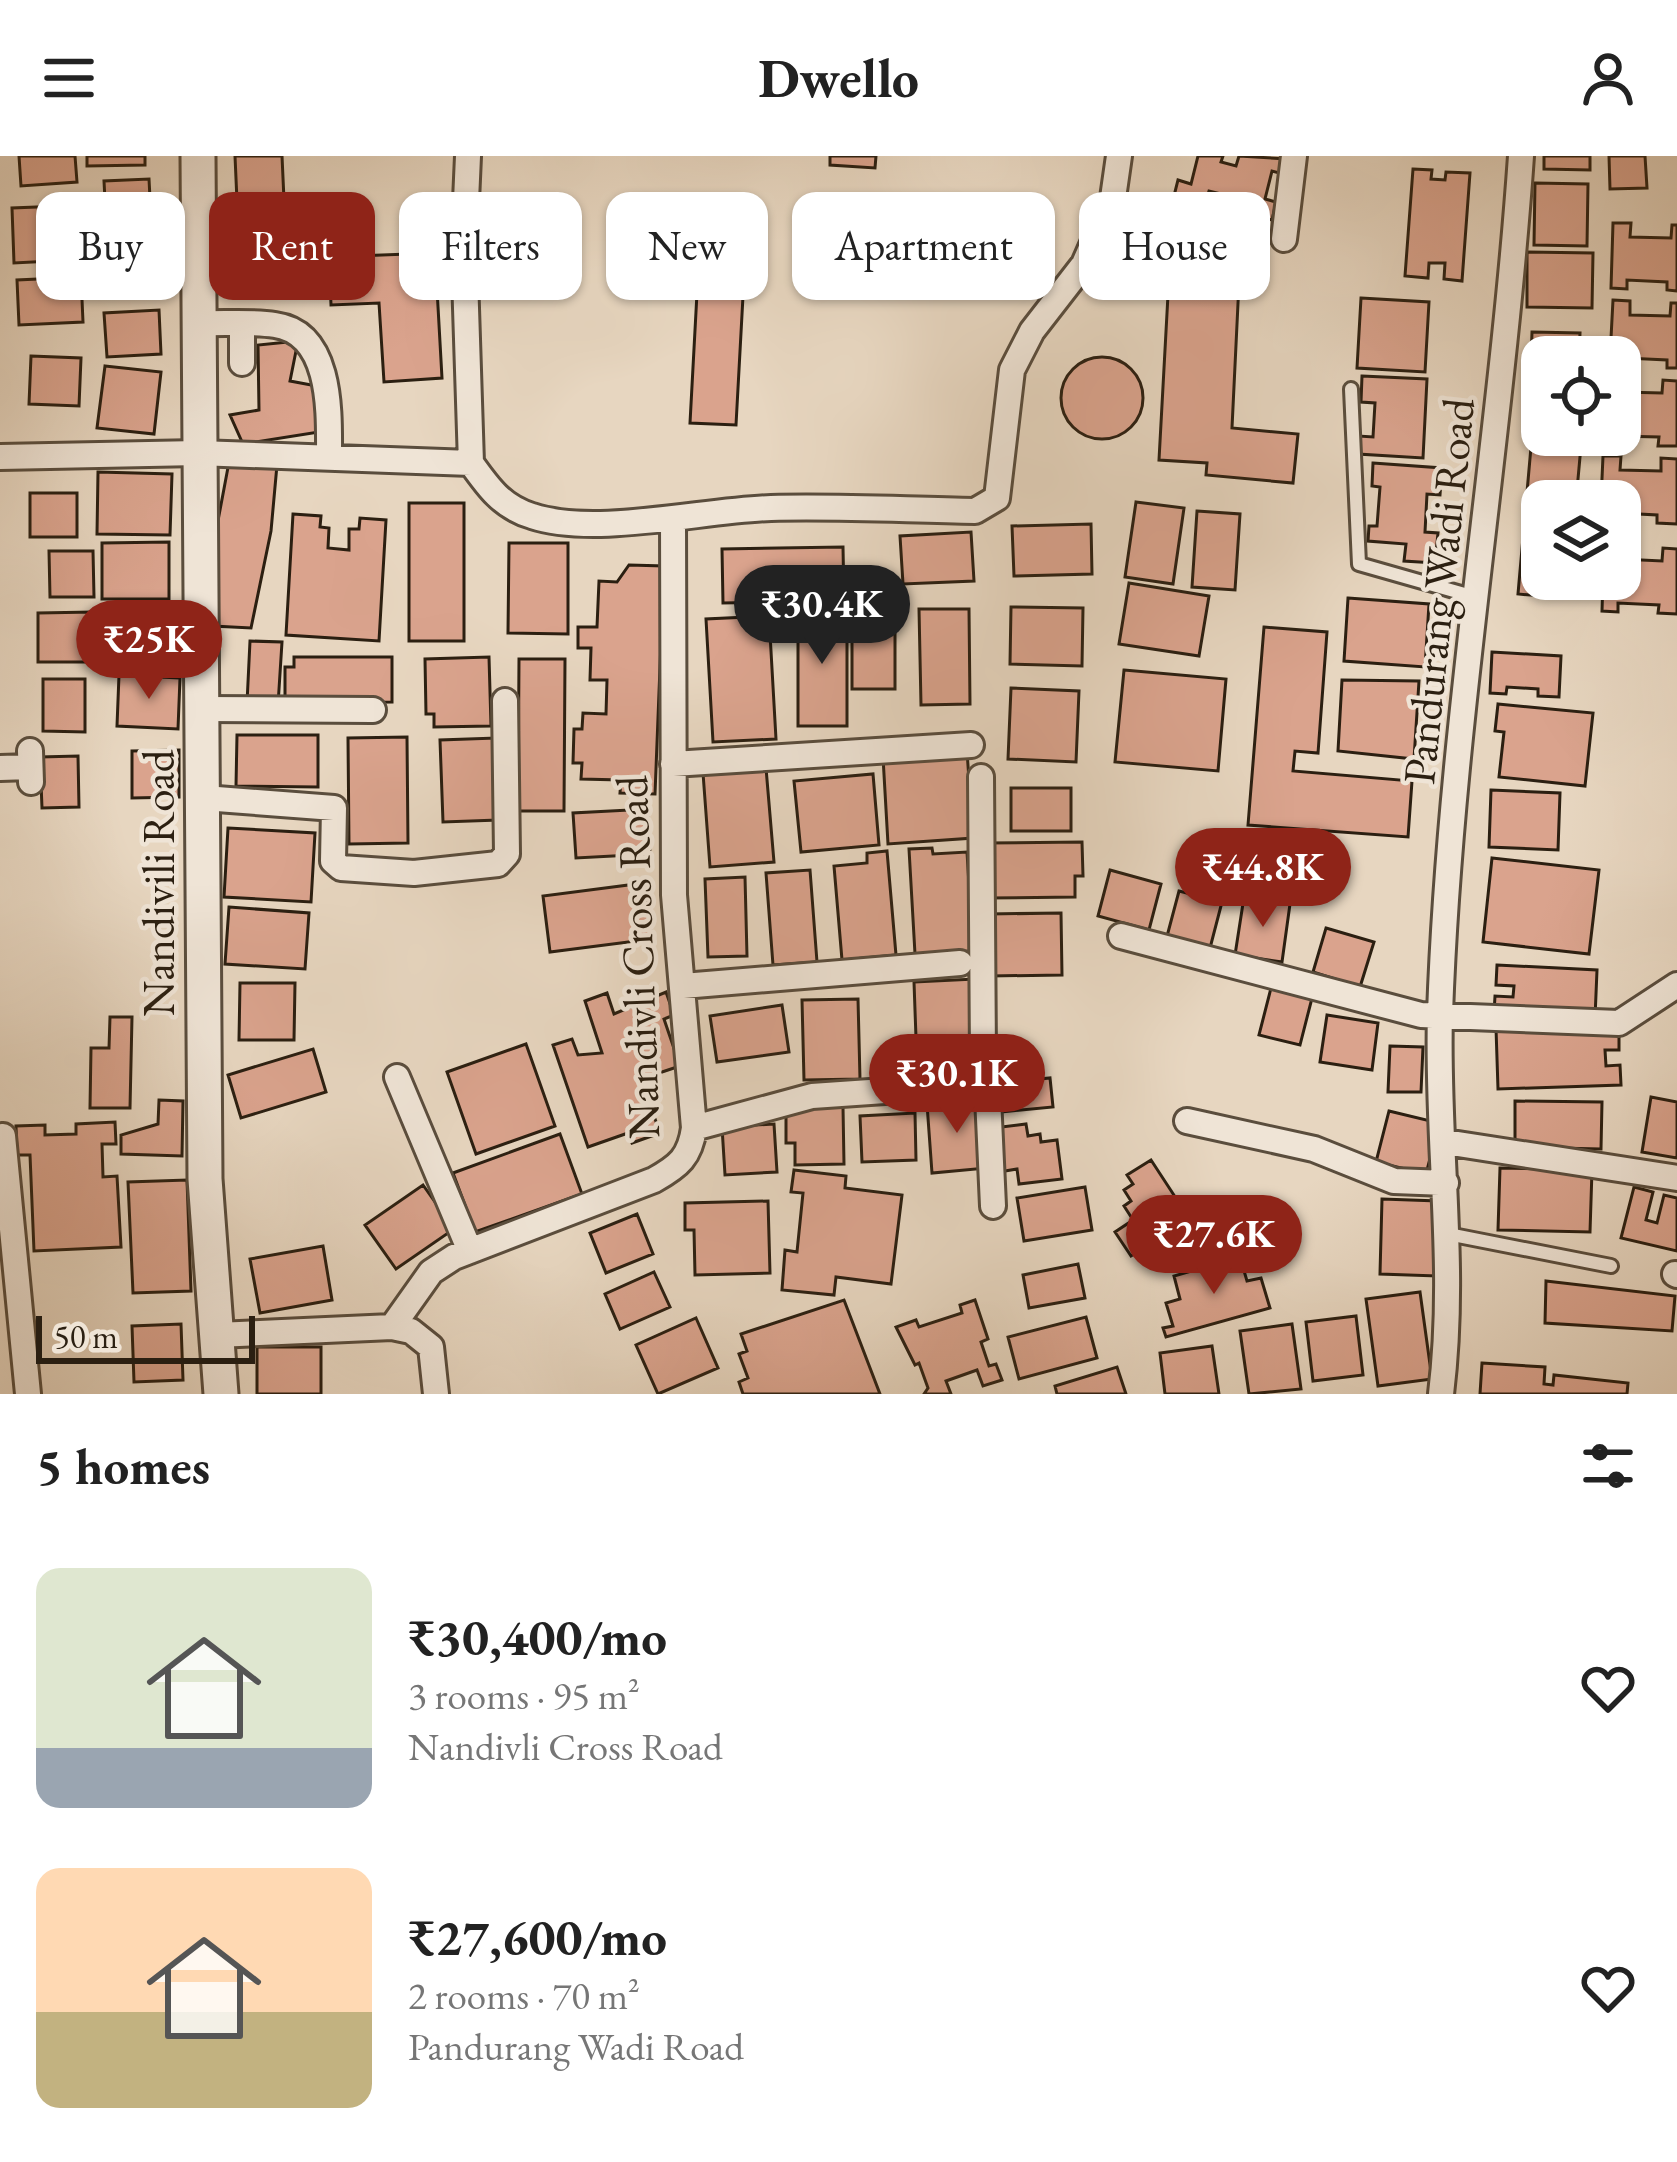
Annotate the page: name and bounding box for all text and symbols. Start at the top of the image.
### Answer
text: Dwello [758,43,919,113]
icon: menu [36,45,102,111]
icon: person [1575,45,1641,111]
chip: Buy [36,192,185,300]
chip: Rent [209,192,375,300]
chip: Filters [399,192,582,300]
chip: New [606,192,768,300]
chip: Apartment [792,192,1055,300]
chip: House [1079,192,1270,300]
map controls [1521,336,1641,600]
button: locate [1521,336,1641,456]
street label: Pandurang Wadi Road [1389,395,1487,787]
button: layers [1521,480,1641,600]
pin: ₹30.4K [724,565,920,667]
text: ₹30.4K [761,578,883,629]
pin: ₹25K [78,600,220,702]
text: ₹25K [103,613,195,664]
street label: Nandivili Road [129,749,187,1016]
street label: Nandivli Cross Road [602,774,672,1140]
pin: ₹44.8K [1165,828,1361,930]
text: ₹44.8K [1202,841,1324,892]
pin: ₹30.1K [859,1034,1055,1136]
text: ₹30.1K [896,1047,1018,1098]
pin: ₹27.6K [1116,1195,1312,1297]
text: ₹27.6K [1153,1208,1275,1259]
scale bar [36,1310,255,1363]
text: 50 m [54,1315,118,1358]
text: 5 homes [36,1433,210,1499]
icon: filters [1575,1433,1641,1499]
text: ₹30,400/mo [408,1604,667,1670]
icon: home [132,1616,276,1760]
icon: heart [1575,1655,1641,1721]
text: 3 rooms · 95 m² [408,1670,640,1721]
text: Nandivli Cross Road [408,1721,723,1772]
text: ₹27,600/mo [408,1904,667,1970]
icon: home [132,1916,276,2060]
icon: heart [1575,1955,1641,2021]
text: 2 rooms · 70 m² [408,1970,640,2021]
text: Pandurang Wadi Road [408,2021,744,2072]

